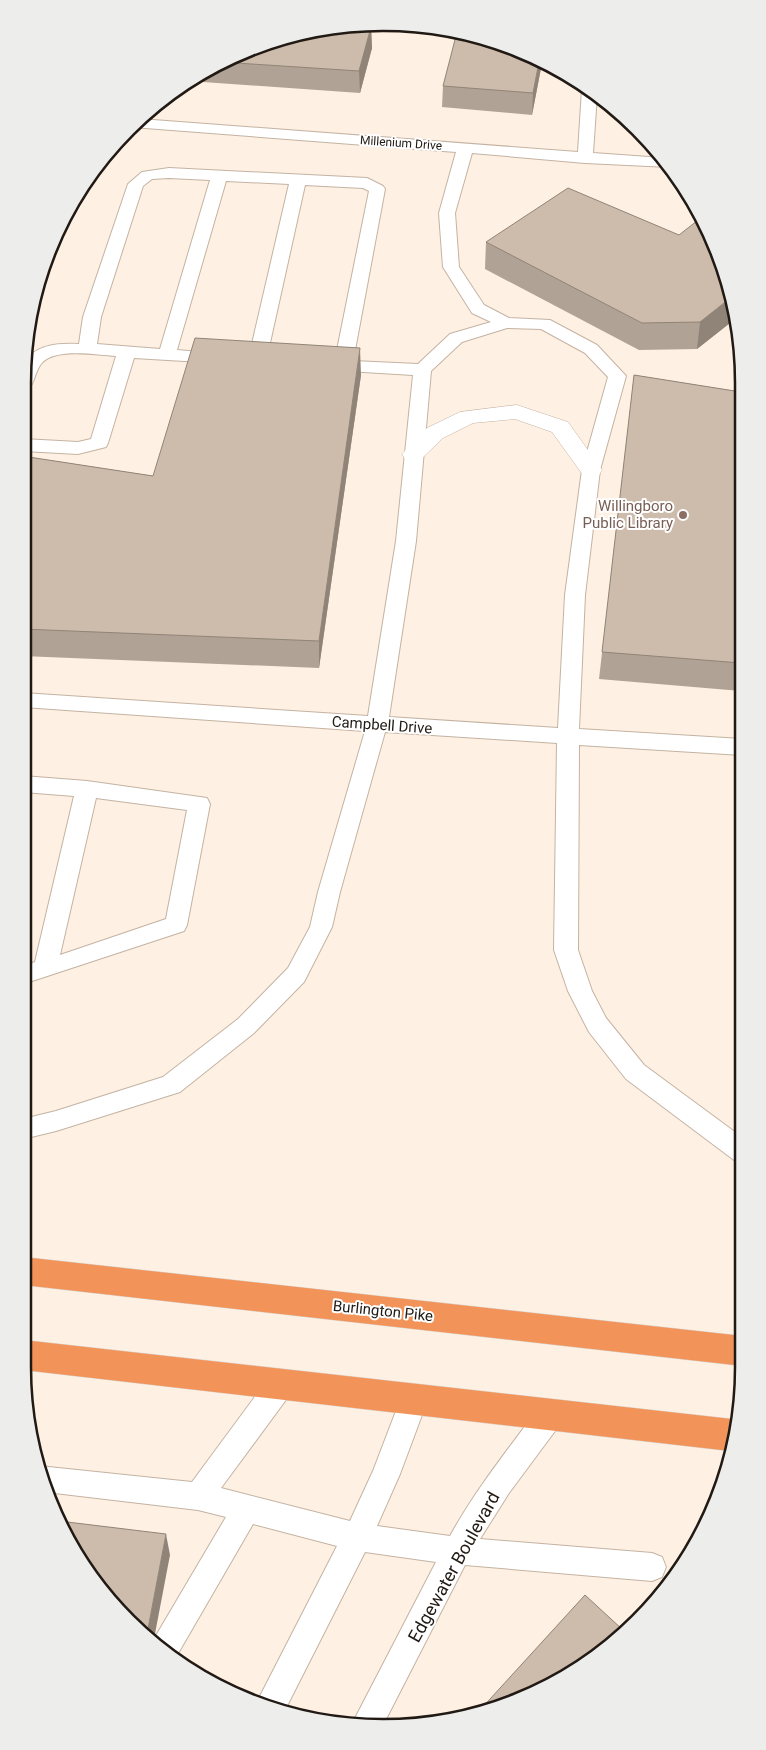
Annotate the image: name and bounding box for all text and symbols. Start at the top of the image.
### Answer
street label: Millenium Drive [360,133,442,153]
place label: Willingboro Public Library [583,497,673,532]
marker: Willingboro Public Library [677,509,689,521]
street label: Campbell Drive [331,713,433,737]
street label: Burlington Pike [332,1297,434,1325]
street label: Edgewater Boulevard [403,1488,504,1646]

